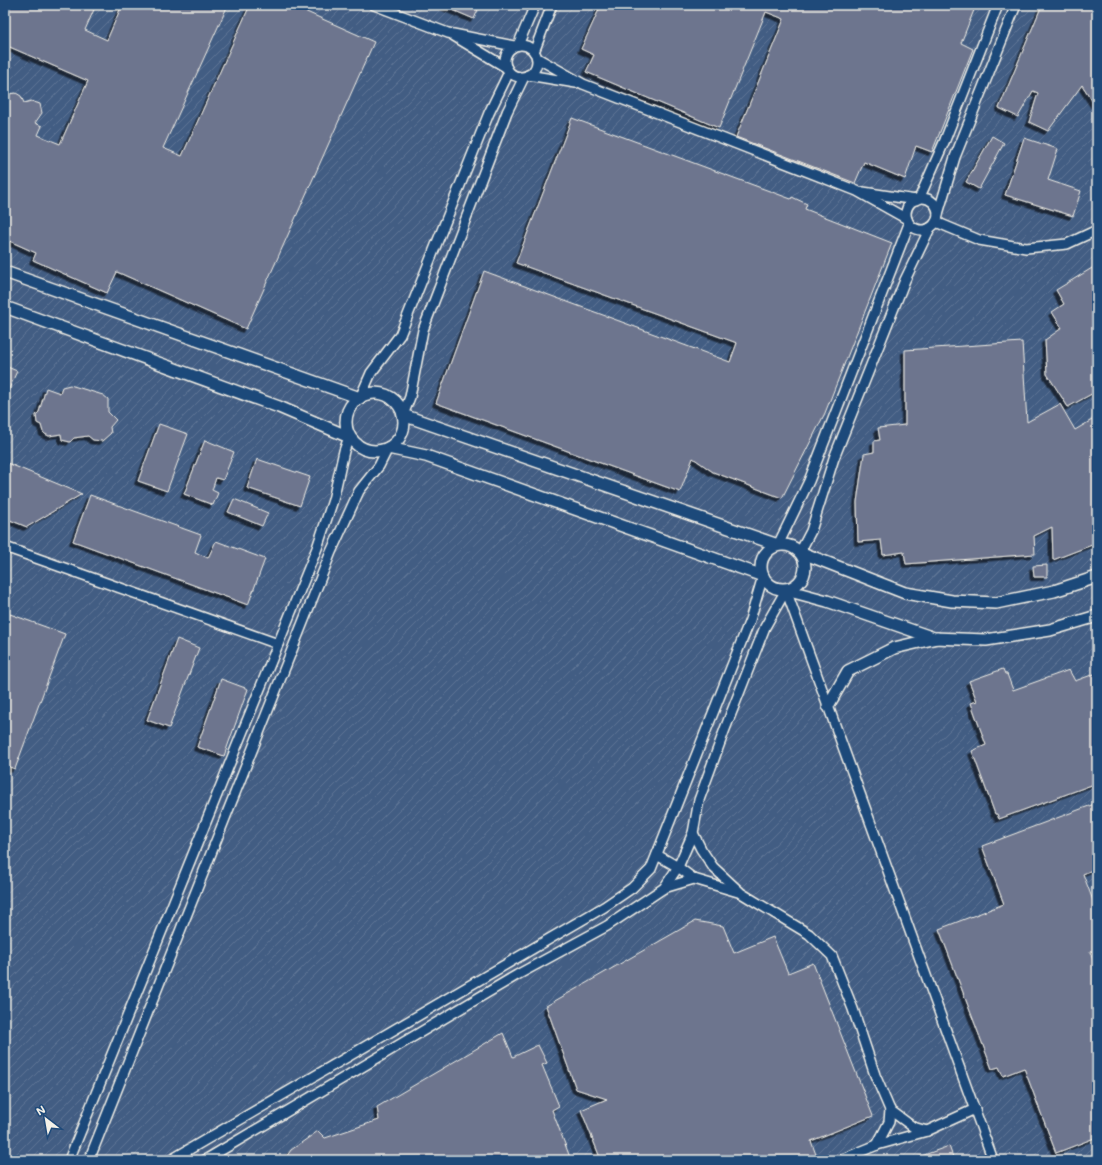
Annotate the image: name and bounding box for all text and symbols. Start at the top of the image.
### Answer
north arrow [26,1099,66,1139]
text: N [33,1101,48,1119]

